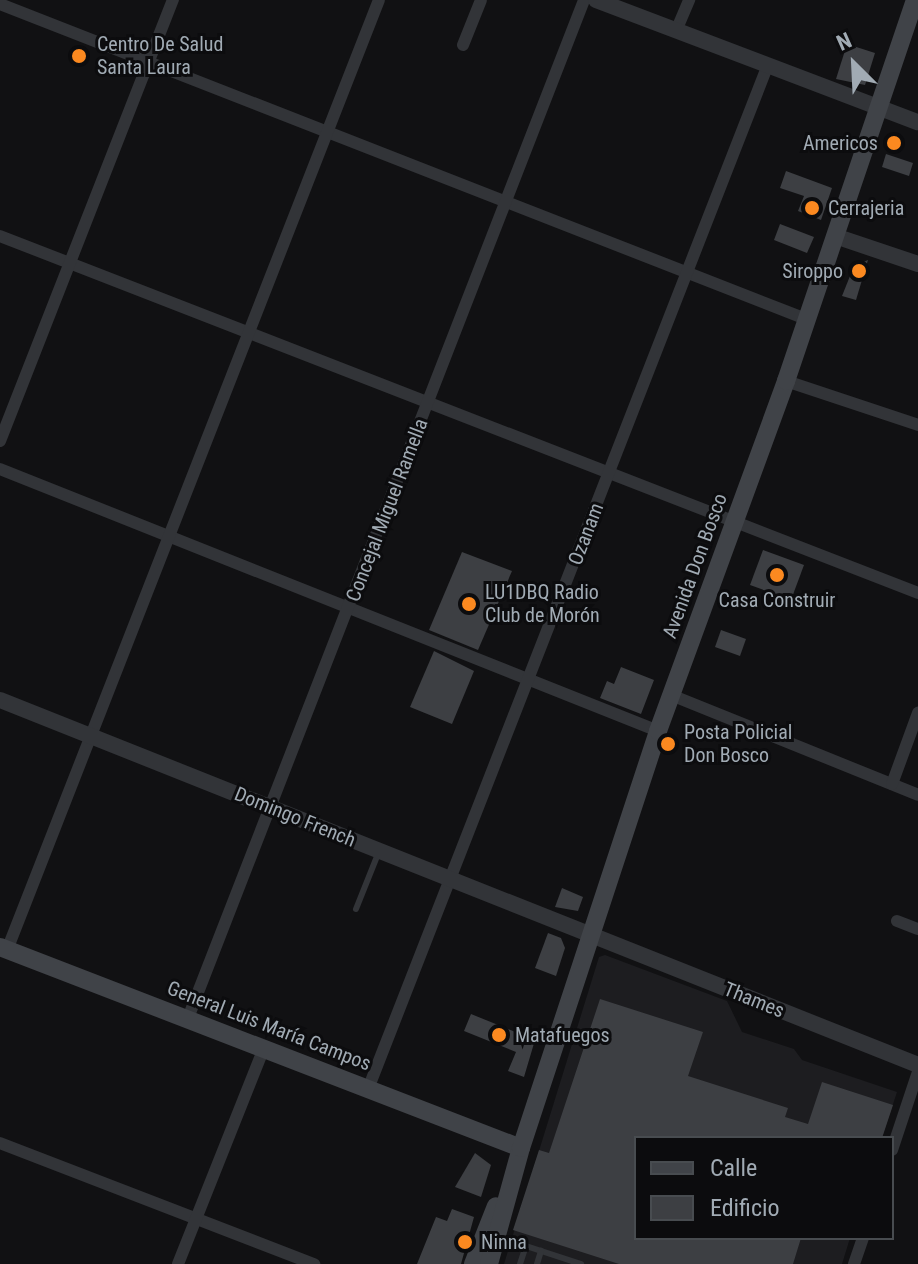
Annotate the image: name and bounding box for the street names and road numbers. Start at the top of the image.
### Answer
street label: Concejal Miguel Ramella [341,415,433,605]
street label: Avenida Don Bosco [658,490,732,642]
street label: Ozanam [563,499,609,569]
street label: Domingo French [231,782,359,852]
street label: General Luis María Campos [164,976,374,1076]
street label: Thames [720,977,788,1023]

